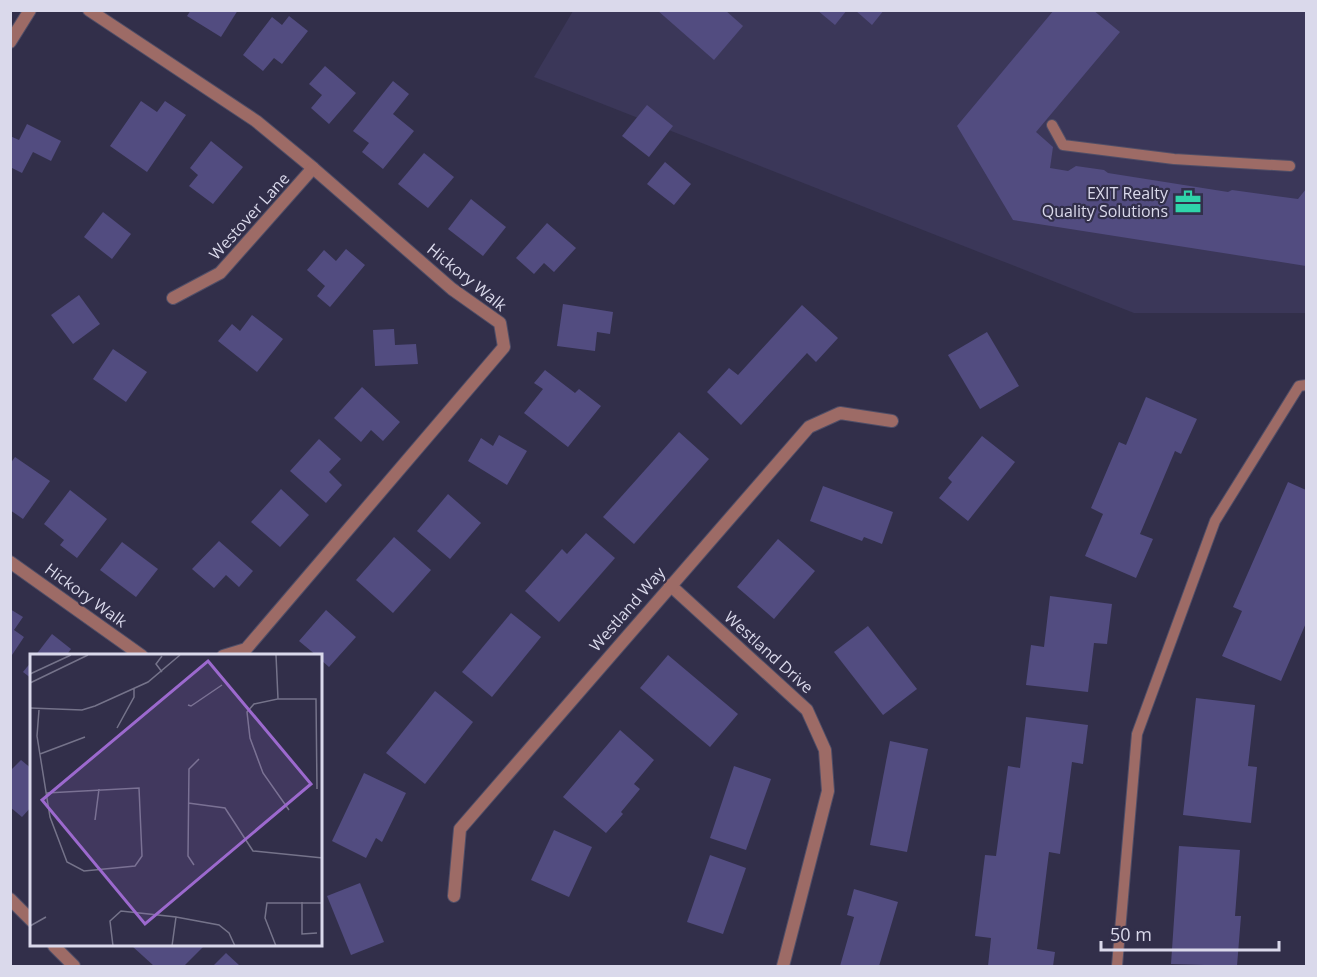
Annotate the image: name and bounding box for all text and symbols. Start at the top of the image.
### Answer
street label: Westover Lane [204,168,294,264]
place label: EXIT Realty Quality Solutions [1042,182,1169,222]
office icon: EXIT Realty Quality Solutions [1173,187,1203,217]
street label: Hickory Walk [423,238,512,316]
street label: Hickory Walk [41,558,132,633]
street label: Westland Way [584,561,671,656]
street label: Westland Drive [720,606,818,698]
inset map [30,654,322,947]
scale bar [1101,914,1280,952]
text: 50 m [1110,922,1152,946]

